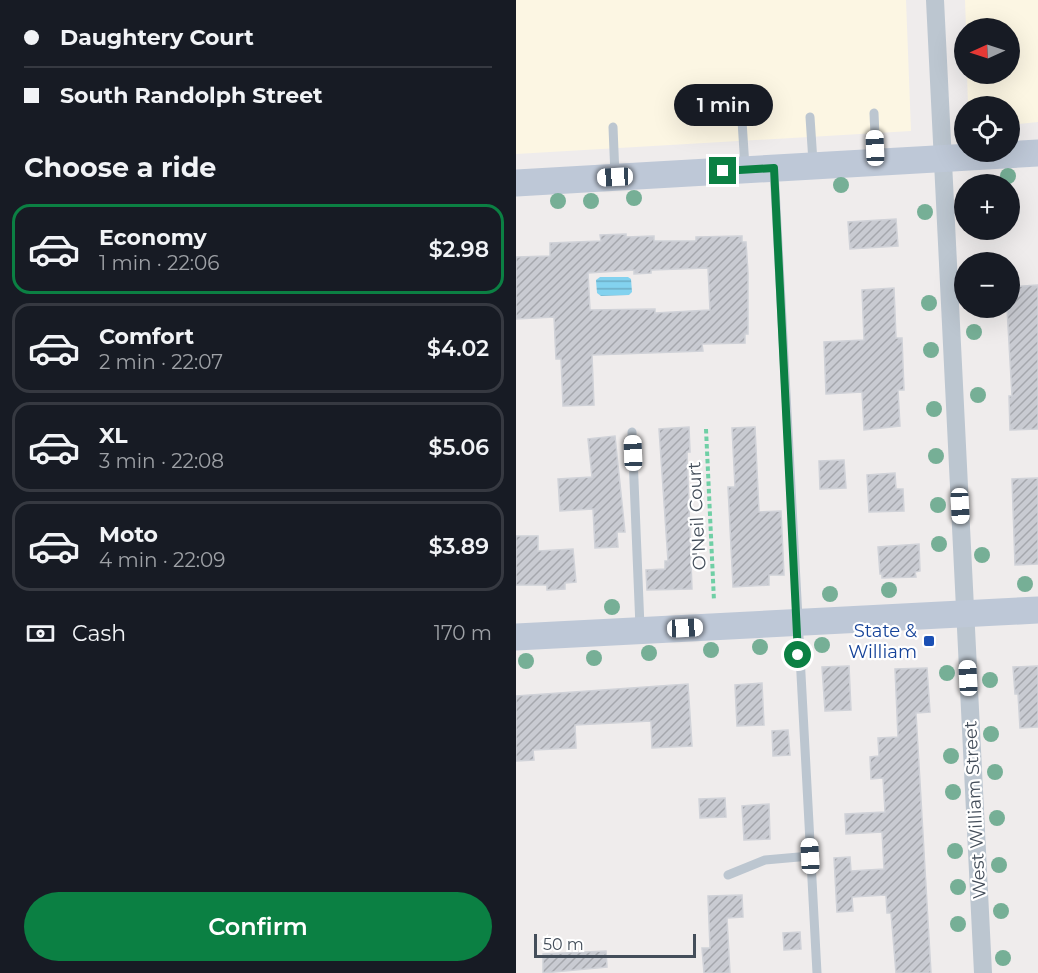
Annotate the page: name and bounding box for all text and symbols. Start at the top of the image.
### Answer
north arrow [954,18,1020,84]
map controls [954,18,1020,318]
text: Daughtery Court [60,24,254,51]
text: South Randolph Street [60,82,323,109]
callout: 1 min [674,84,772,126]
text: 1 min [697,93,750,117]
button: locate [954,96,1020,162]
car [865,130,885,166]
text: Choose a ride [24,151,216,184]
route end [709,157,736,184]
car [597,167,633,187]
button: + [954,174,1020,240]
icon: car [27,222,81,276]
text: Economy [99,224,207,251]
text: $2.98 [429,236,489,263]
text: 1 min · 22:06 [99,251,219,275]
button: − [954,252,1020,318]
icon: car [27,321,81,375]
text: Comfort [99,323,194,350]
text: $4.02 [427,335,489,362]
text: 2 min · 22:07 [99,350,223,374]
icon: car [27,420,81,474]
text: XL [99,422,128,449]
text: $5.06 [429,434,489,461]
car [623,435,643,471]
text: 3 min · 22:08 [99,449,224,473]
street label: O'Neil Court [683,461,711,571]
car [950,488,970,524]
icon: car [27,519,81,573]
text: Moto [99,521,158,548]
text: $3.89 [429,533,489,560]
text: 4 min · 22:09 [99,548,225,572]
icon: cash [24,617,57,650]
car [667,618,703,638]
text: Cash [72,620,126,647]
place label: State & William [848,620,917,663]
text: 170 m [434,621,492,645]
marker: State & William [922,634,936,648]
route start [784,641,811,668]
car [958,660,978,696]
street label: West William Street [959,720,991,900]
car [800,838,820,874]
button: Confirm [24,892,492,961]
scale bar [534,931,696,958]
text: 50 m [543,935,584,954]

